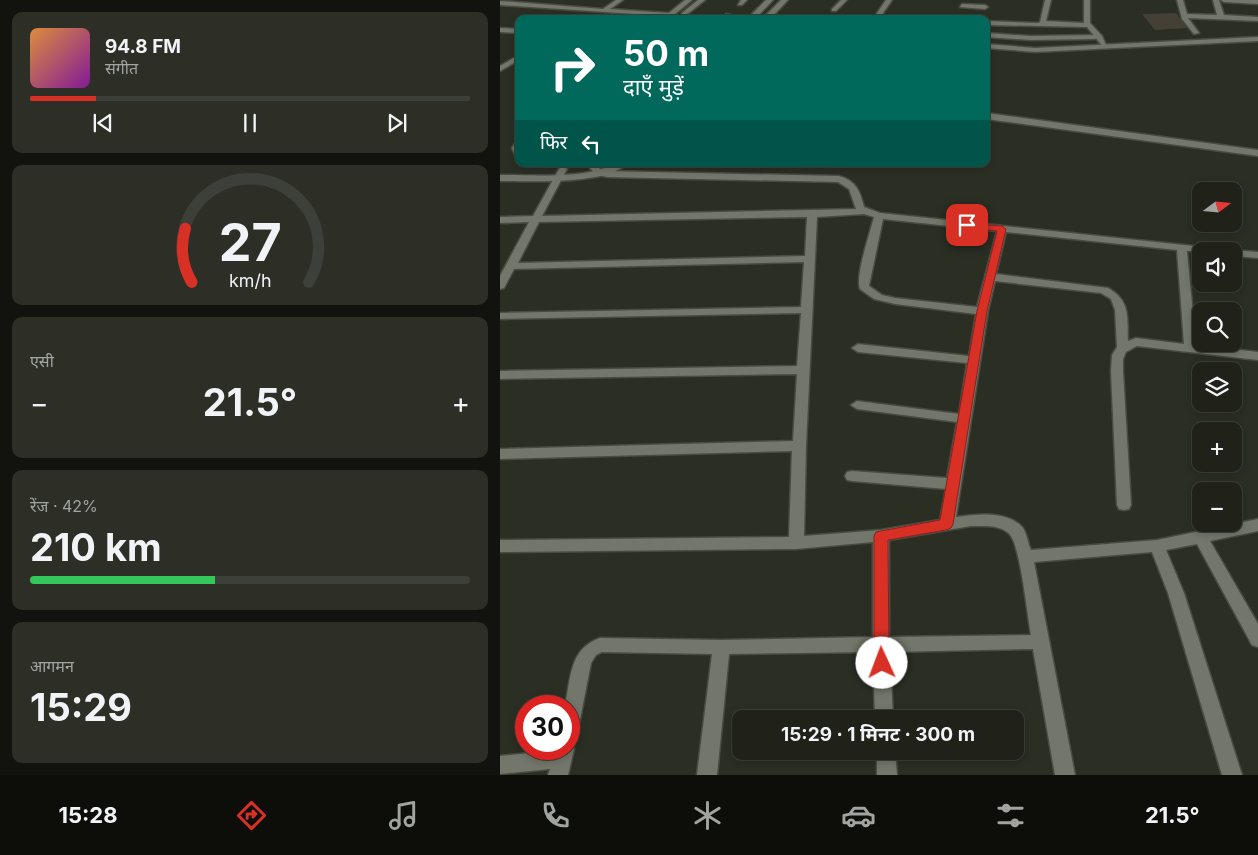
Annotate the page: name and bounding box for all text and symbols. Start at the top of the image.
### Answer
text: 50 m [623,32,709,74]
text: 94.8 FM [105,35,181,58]
icon: right [540,35,605,100]
text: संगीत [105,58,138,78]
text: दाएँ मुड़ें [623,74,684,100]
icon: previous [89,109,117,137]
icon: pause [236,109,264,137]
icon: next [383,109,411,137]
icon: left [577,130,605,158]
text: फिर [540,131,567,154]
north arrow [1192,182,1242,232]
map controls [1192,182,1242,532]
pin [946,204,988,246]
text: 27 [219,211,282,274]
icon: arrive [953,211,981,239]
button: sound [1192,242,1242,292]
text: km/h [229,270,271,291]
button: search [1192,302,1242,352]
text: एसी [30,351,54,371]
button: layers [1192,362,1242,412]
text: 21.5° [203,379,297,425]
text: − [30,386,49,420]
text: + [451,386,470,420]
button: + [1192,422,1242,472]
button: − [1192,482,1242,532]
text: रेंज · 42% [30,496,98,516]
text: 210 km [30,524,162,570]
position arrow [855,636,907,688]
text: आगमन [30,656,74,676]
text: 15:29 [30,684,132,730]
speed limit sign: 30 [515,695,580,760]
text: 15:29 · 1 मिनट · 300 m [781,723,975,746]
icon: directions [234,798,269,833]
icon: music [386,798,421,833]
icon: phone [538,798,573,833]
icon: climate [690,798,725,833]
icon: car [841,798,876,833]
icon: filters [993,798,1028,833]
text: 15:28 [58,802,117,828]
text: 21.5° [1145,802,1200,828]

